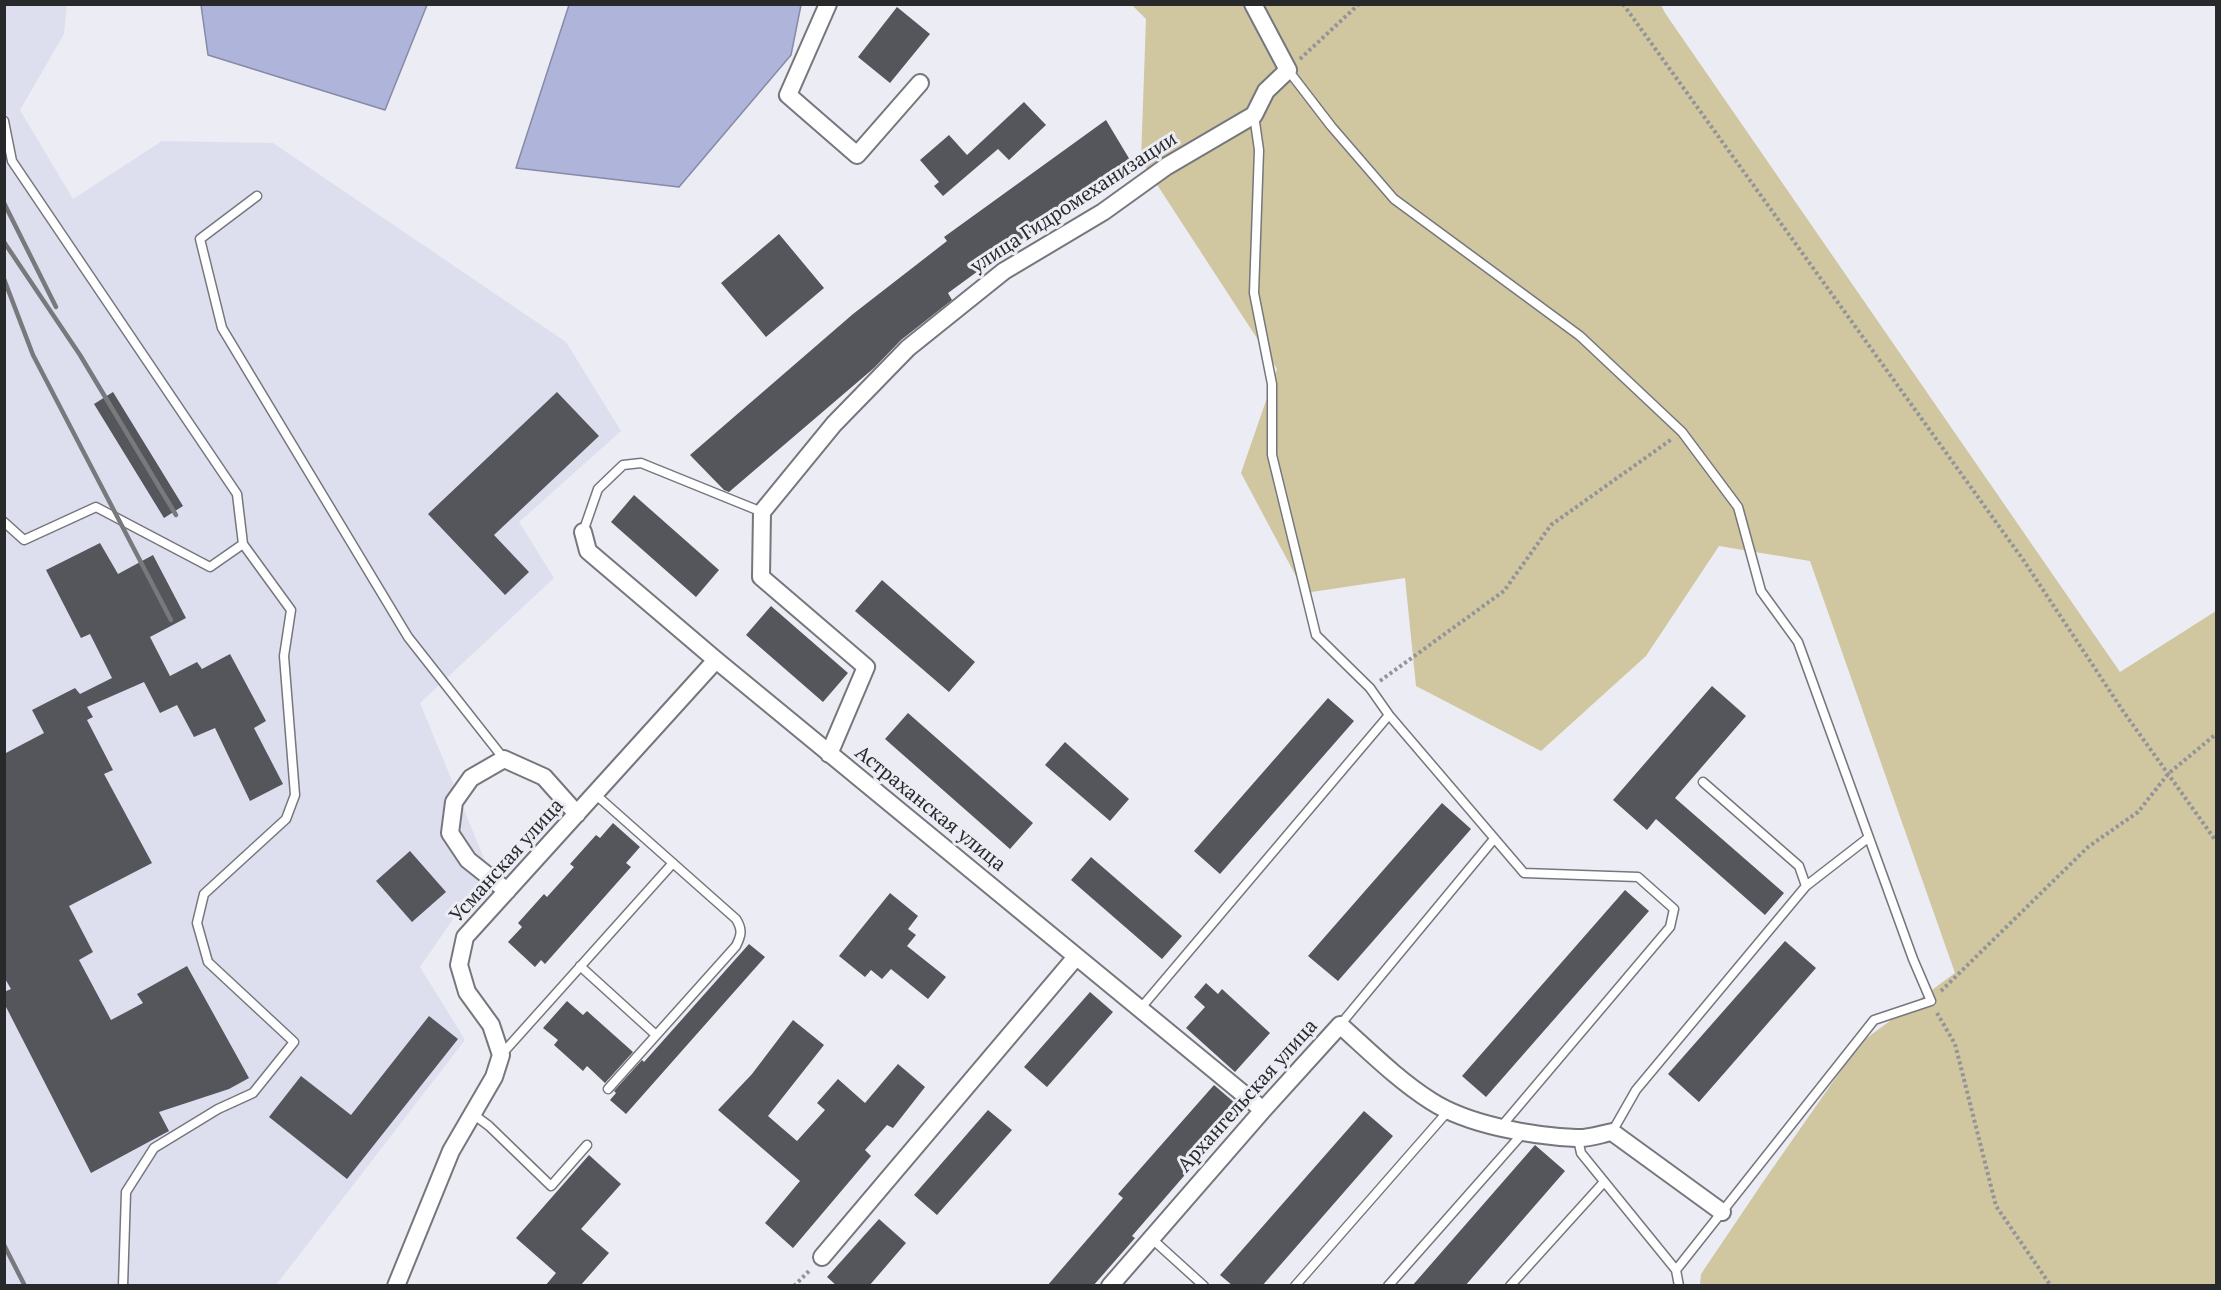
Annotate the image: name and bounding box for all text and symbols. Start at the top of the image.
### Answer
street label: улица Гидромеханизации [966,127,1182,279]
street label: Астраханская улица [850,741,1010,877]
street label: Усманская улица [445,794,569,928]
street label: Архангельская улица [1173,1015,1323,1177]

